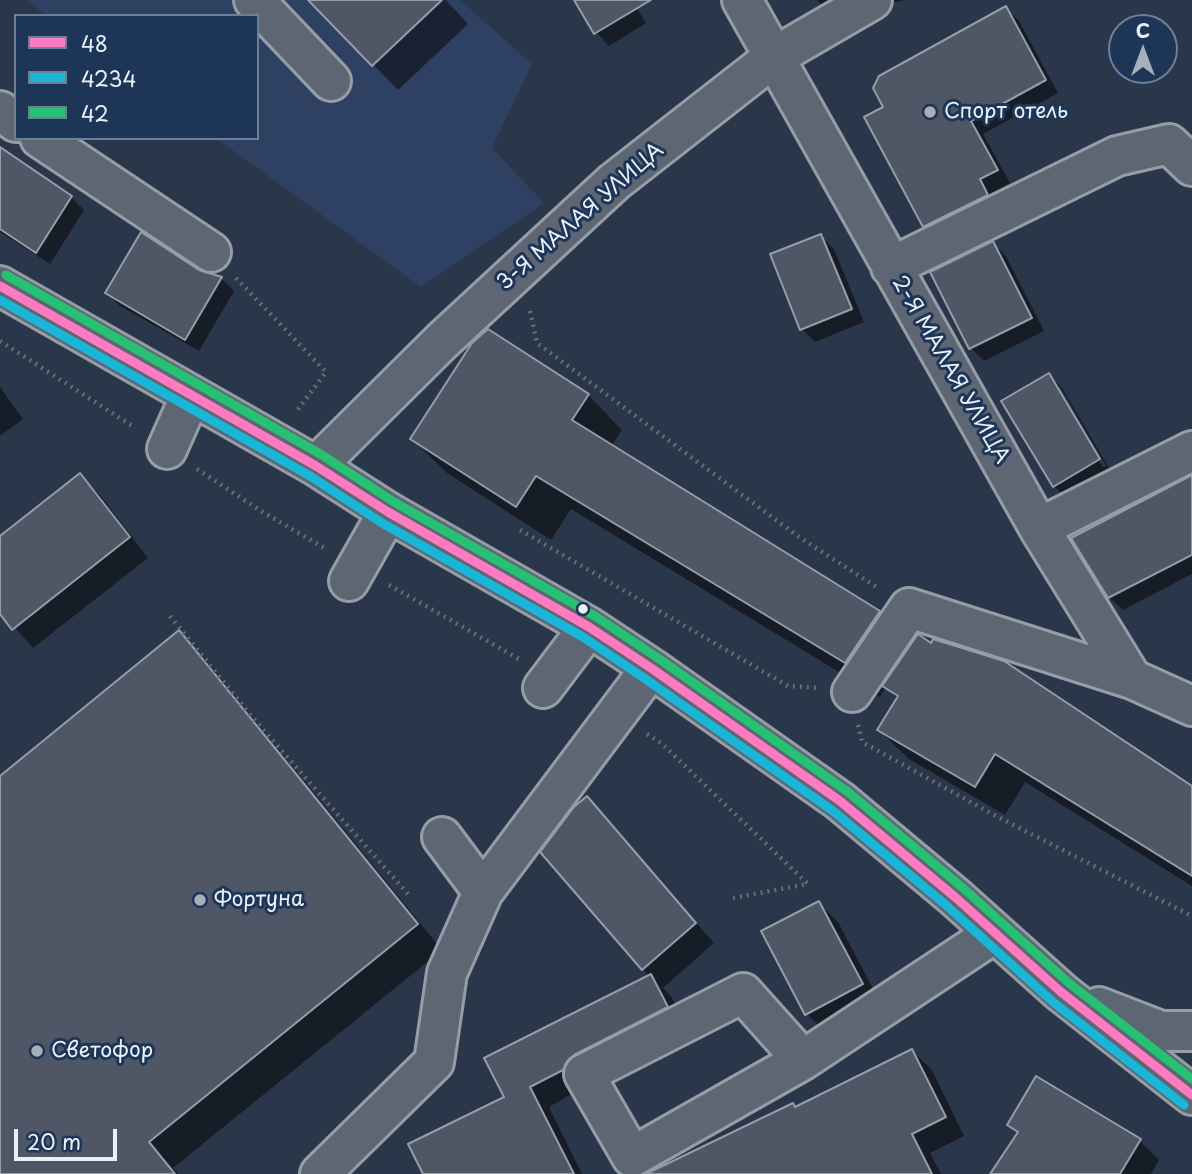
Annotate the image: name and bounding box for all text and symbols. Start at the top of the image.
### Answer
legend [14,14,259,140]
north arrow [1108,14,1178,84]
text: С [1136,16,1150,44]
text: 48 [81,27,108,59]
text: 4234 [81,62,136,94]
text: 42 [81,97,109,129]
place label: Спорт отель [944,99,1068,125]
marker: Спорт отель [922,104,938,120]
street label: 3-Я МАЛАЯ УЛИЦА [493,138,669,296]
street label: 2-Я МАЛАЯ УЛИЦА [886,272,1014,468]
unlabelled marker [576,602,590,616]
place label: Фортуна [214,887,304,913]
marker: Фортуна [192,892,208,908]
place label: Светофор [51,1038,153,1064]
marker: Светофор [29,1043,45,1059]
scale bar [18,1114,121,1158]
text: 20 m [27,1125,81,1157]

